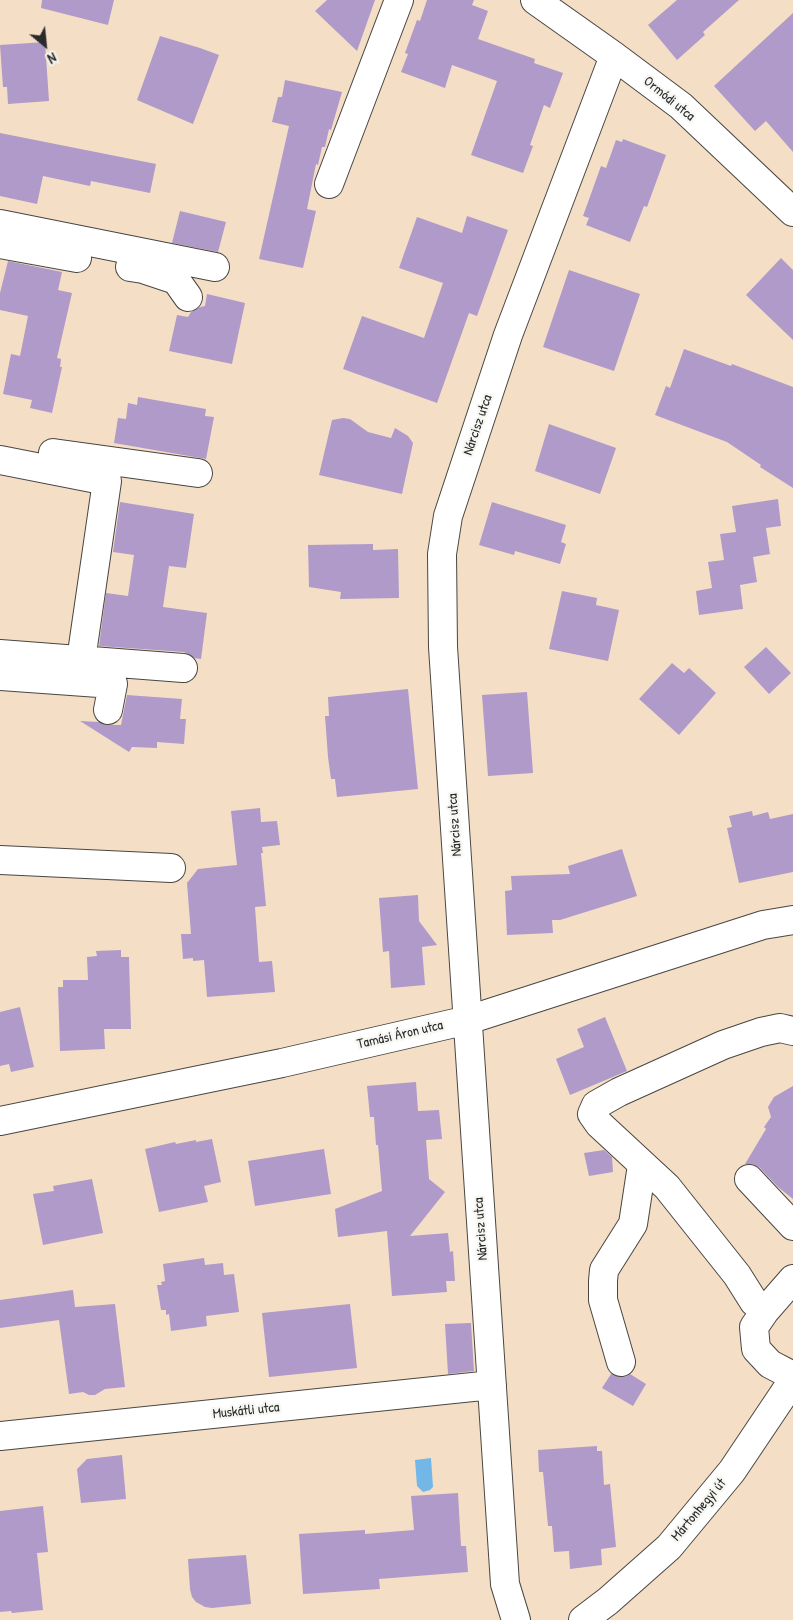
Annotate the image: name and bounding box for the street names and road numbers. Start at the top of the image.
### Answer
street label: Ormódi utca [640,73,698,125]
street label: Nárcisz utca [460,393,496,457]
street label: Nárcisz utca [444,793,466,857]
street label: Tamási Áron utca [355,1017,445,1053]
street label: Nárcisz utca [470,1197,492,1261]
street label: Muskátli utca [212,1399,280,1423]
street label: Mártonhegyi út [668,1475,730,1545]

